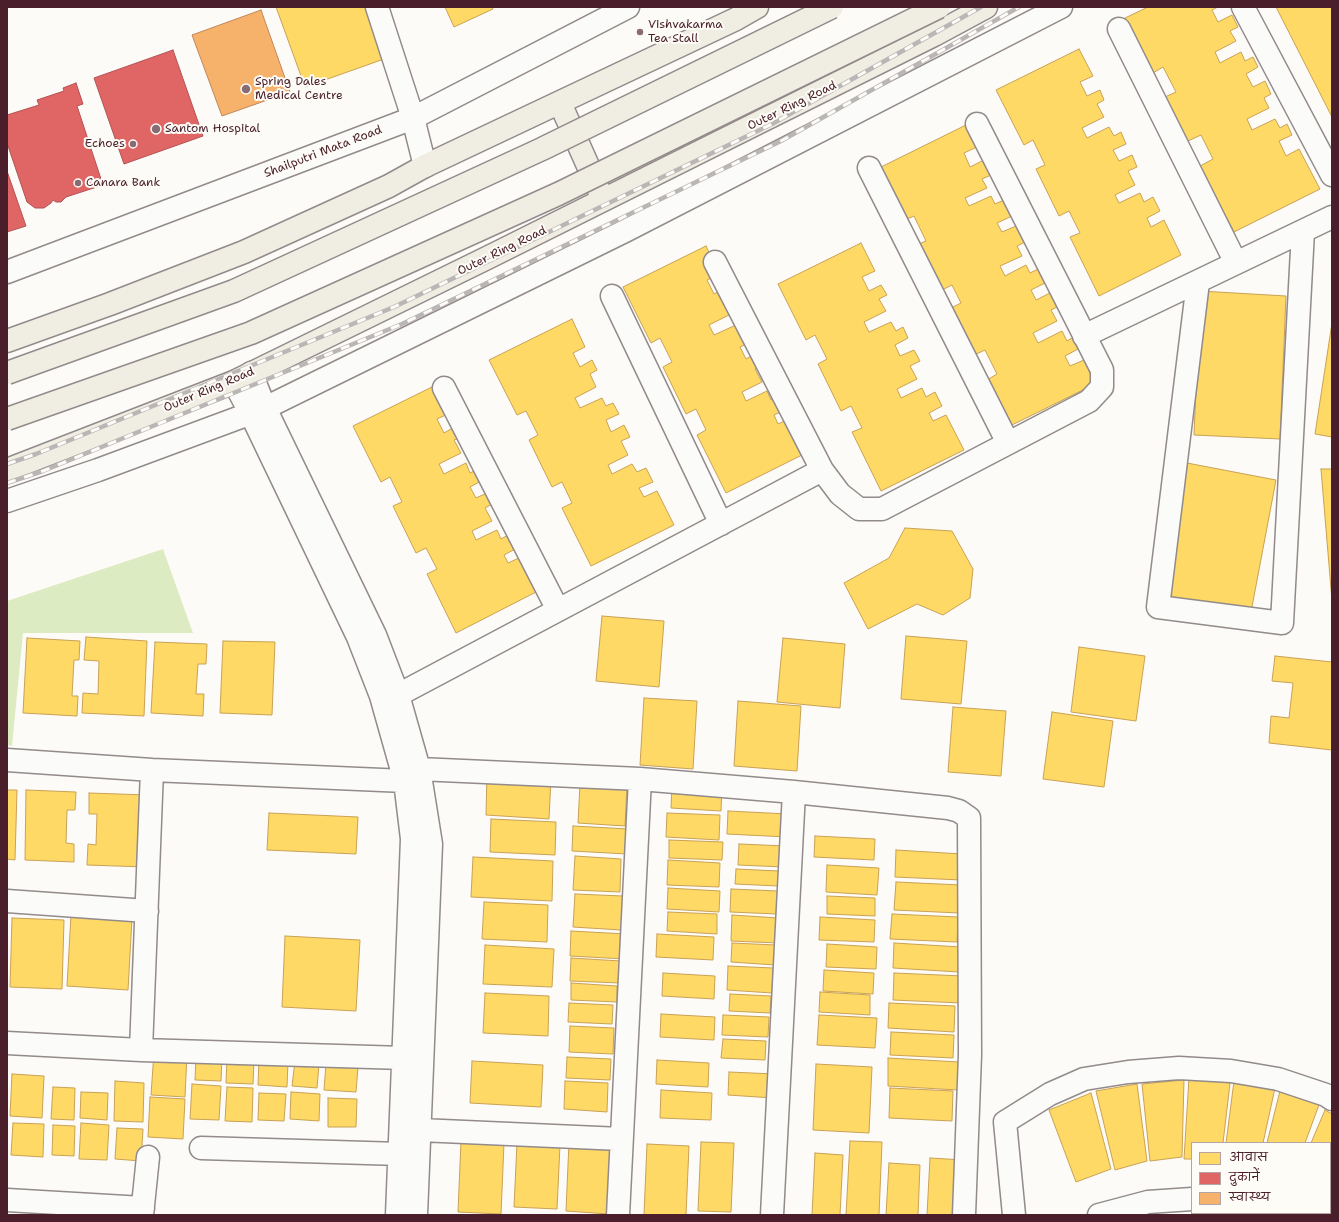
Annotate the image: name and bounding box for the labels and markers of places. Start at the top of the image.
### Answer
place label: Vishvakarma Tea Stall [648,18,723,46]
marker: Vishvakarma Tea Stall [635,27,645,37]
place label: Spring Dales Medical Centre [255,75,343,103]
marker: Spring Dales Medical Centre [240,83,252,95]
place label: Santom Hospital [165,122,260,136]
marker: Santom Hospital [150,123,162,135]
place label: Echoes [85,137,125,151]
marker: Echoes [128,139,138,149]
place label: Canara Bank [86,176,160,190]
marker: Canara Bank [73,178,83,188]

